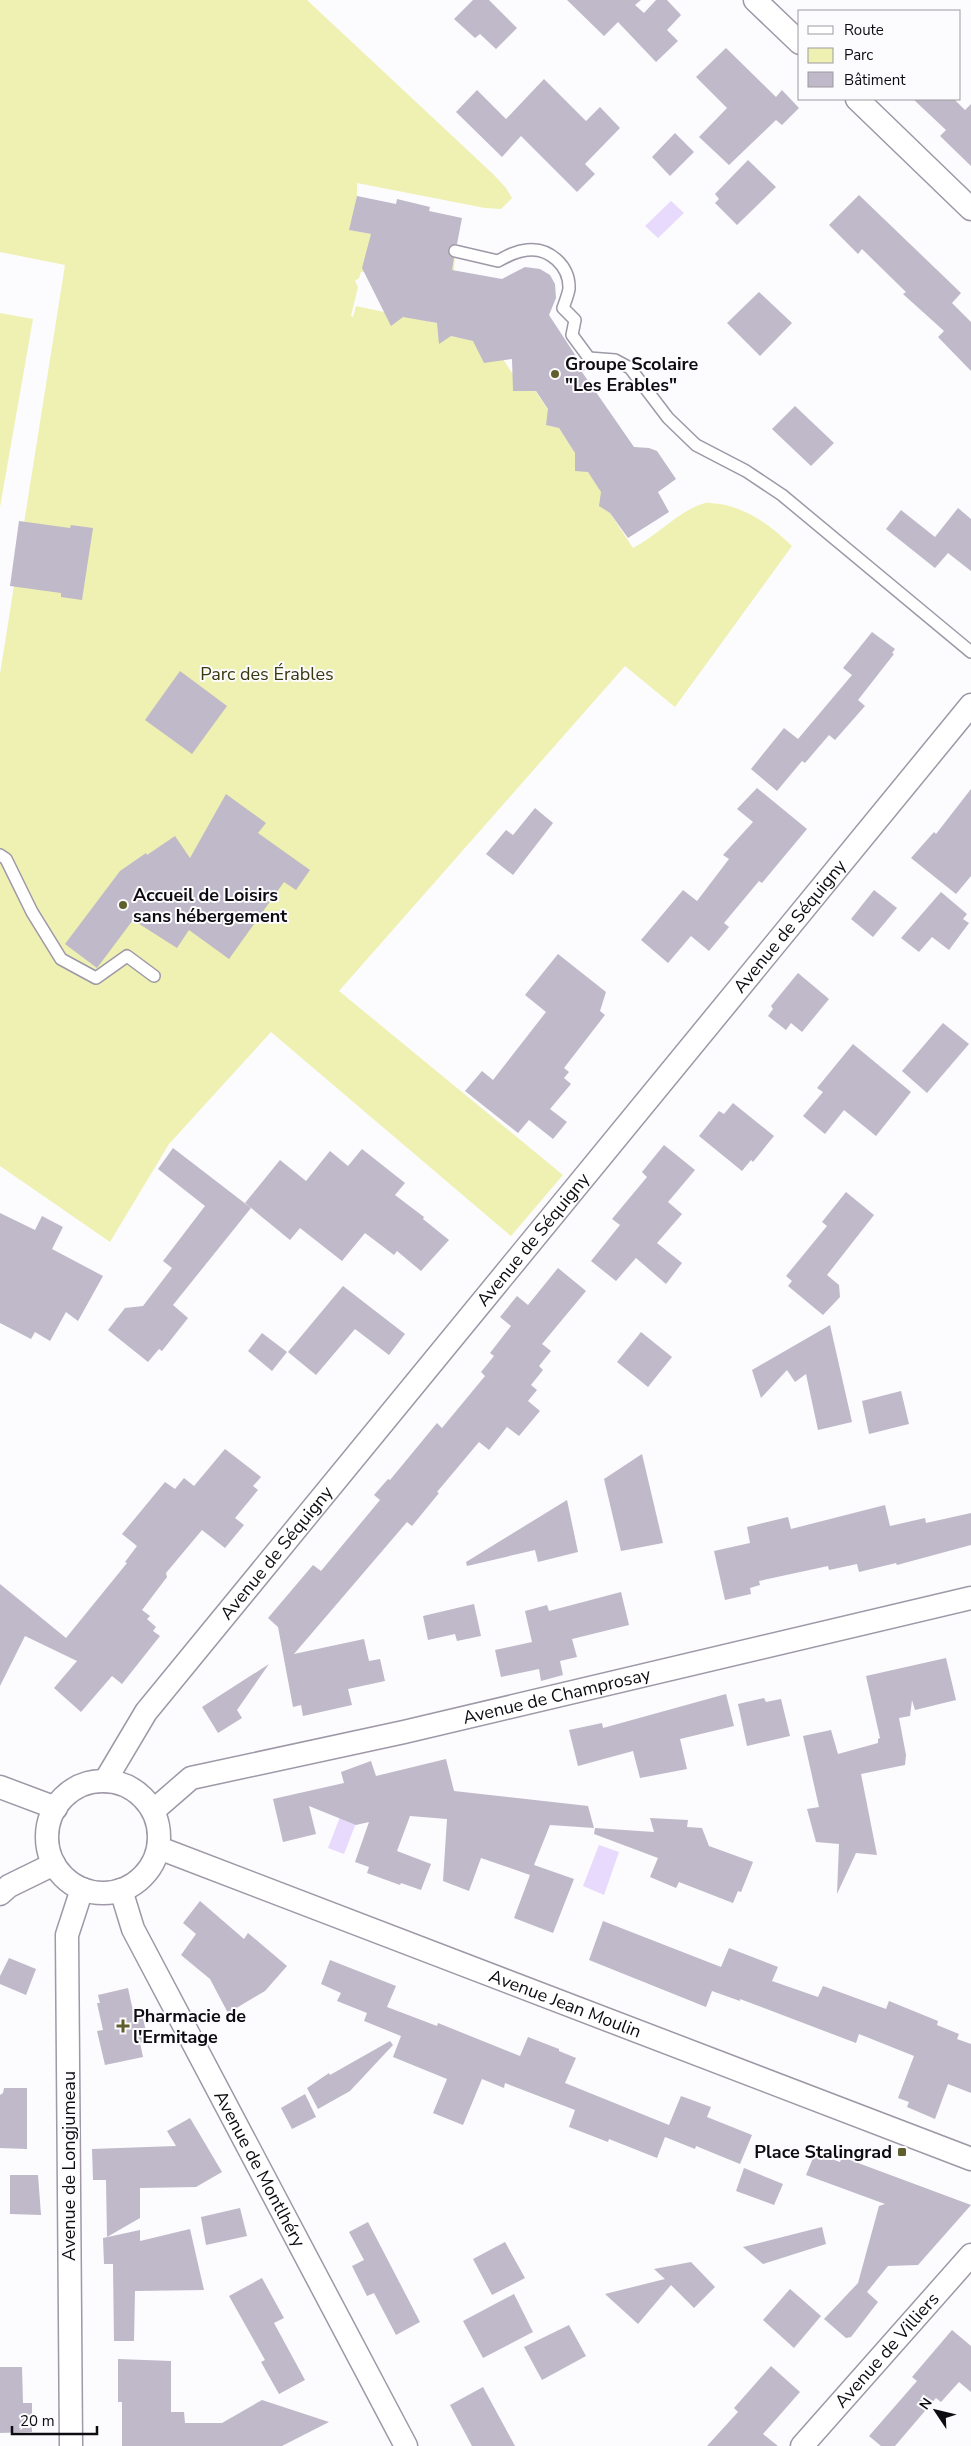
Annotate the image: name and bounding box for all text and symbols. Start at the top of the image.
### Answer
legend [798,10,961,100]
text: Route [844,20,884,40]
text: Parc [844,45,873,65]
text: Bâtiment [844,70,906,90]
place label: Groupe Scolaire "Les Erables" [565,352,698,397]
marker: Groupe Scolaire "Les Erables" [549,368,561,380]
park label: Parc des Érables [200,662,334,686]
street label: Avenue de Séquigny [728,854,852,998]
place label: Accueil de Loisirs sans hébergement [133,883,287,928]
marker: Accueil de Loisirs sans hébergement [117,899,129,911]
street label: Avenue de Séquigny [471,1167,595,1311]
street label: Avenue de Séquigny [214,1480,339,1625]
street label: Avenue de Champrosay [460,1662,654,1730]
street label: Avenue Jean Moulin [486,1964,645,2044]
place label: Pharmacie de l'Ermitage [133,2004,246,2049]
marker: Pharmacie de l'Ermitage [117,2020,129,2032]
street label: Avenue de Longjumeau [57,2071,81,2261]
street label: Avenue de Montlhéry [208,2086,311,2252]
place label: Place Stalingrad [754,2140,892,2164]
marker: Place Stalingrad [896,2146,908,2158]
street label: Avenue de Villiers [829,2287,944,2413]
north arrow [911,2386,961,2436]
text: N [915,2394,937,2414]
scale bar [12,2404,98,2436]
text: 20 m [20,2411,55,2431]

